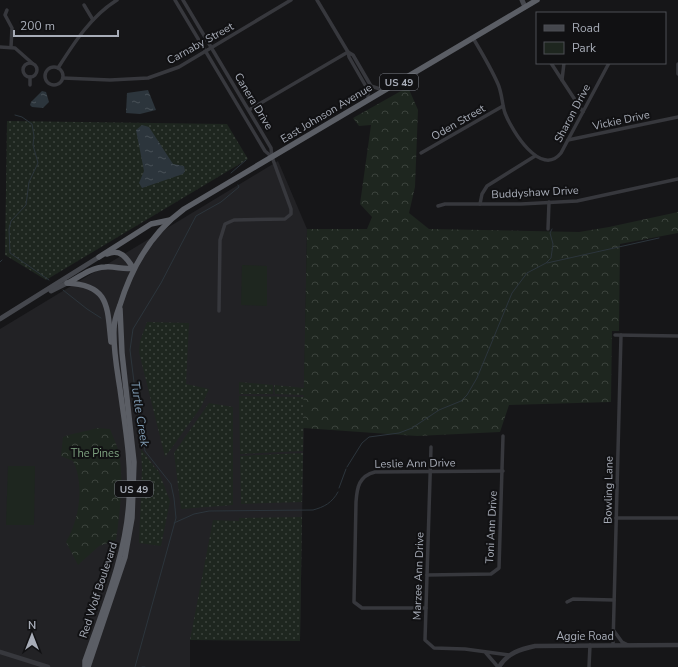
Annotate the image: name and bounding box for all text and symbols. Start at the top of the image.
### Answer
scale bar [14,12,118,38]
legend [536,12,666,64]
text: 200 m [20,18,55,34]
street label: Carnaby Street [164,19,236,68]
text: Road [572,20,600,36]
text: Park [572,40,597,56]
street label: Canera Drive [231,70,277,133]
road number: US 49 [380,74,418,90]
street label: East Johnson Avenue [278,80,375,147]
street label: Sharon Drive [551,81,594,145]
street label: Oden Street [429,101,488,144]
street label: Vickie Drive [590,107,651,134]
street label: Buddyshaw Drive [491,183,579,202]
water label: Turtle Creek [127,380,153,449]
park label: The Pines [71,446,119,461]
street label: Leslie Ann Drive [374,455,456,472]
street label: Bowling Lane [600,456,617,524]
road number: US 49 [115,481,153,497]
street label: Toni Ann Drive [482,490,501,564]
street label: Marzee Ann Drive [409,532,428,620]
street label: Red Wolf Boulevard [76,540,121,640]
north arrow [12,615,52,655]
text: N [28,618,36,633]
street label: Aggie Road [556,629,614,644]

